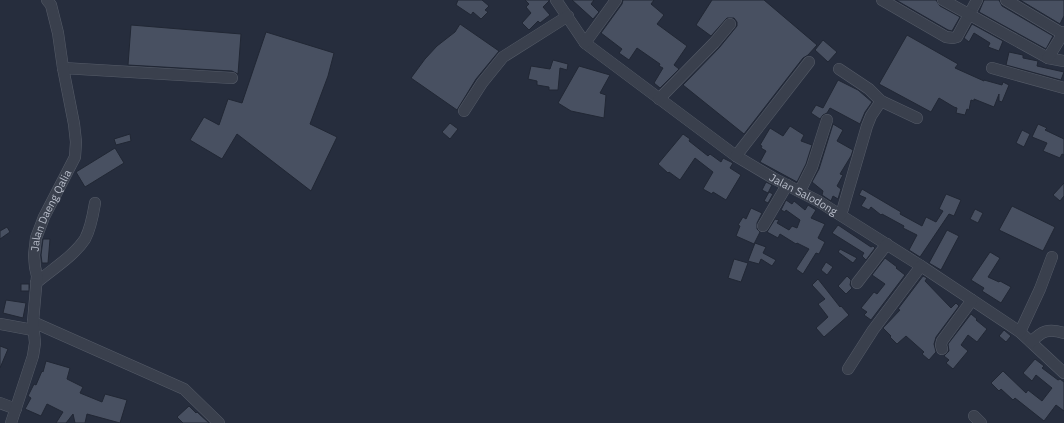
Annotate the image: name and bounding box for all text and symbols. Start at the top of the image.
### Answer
street label: Jalan Daeng Qalia [27,167,74,252]
street label: Jalan Salodong [767,170,840,219]

